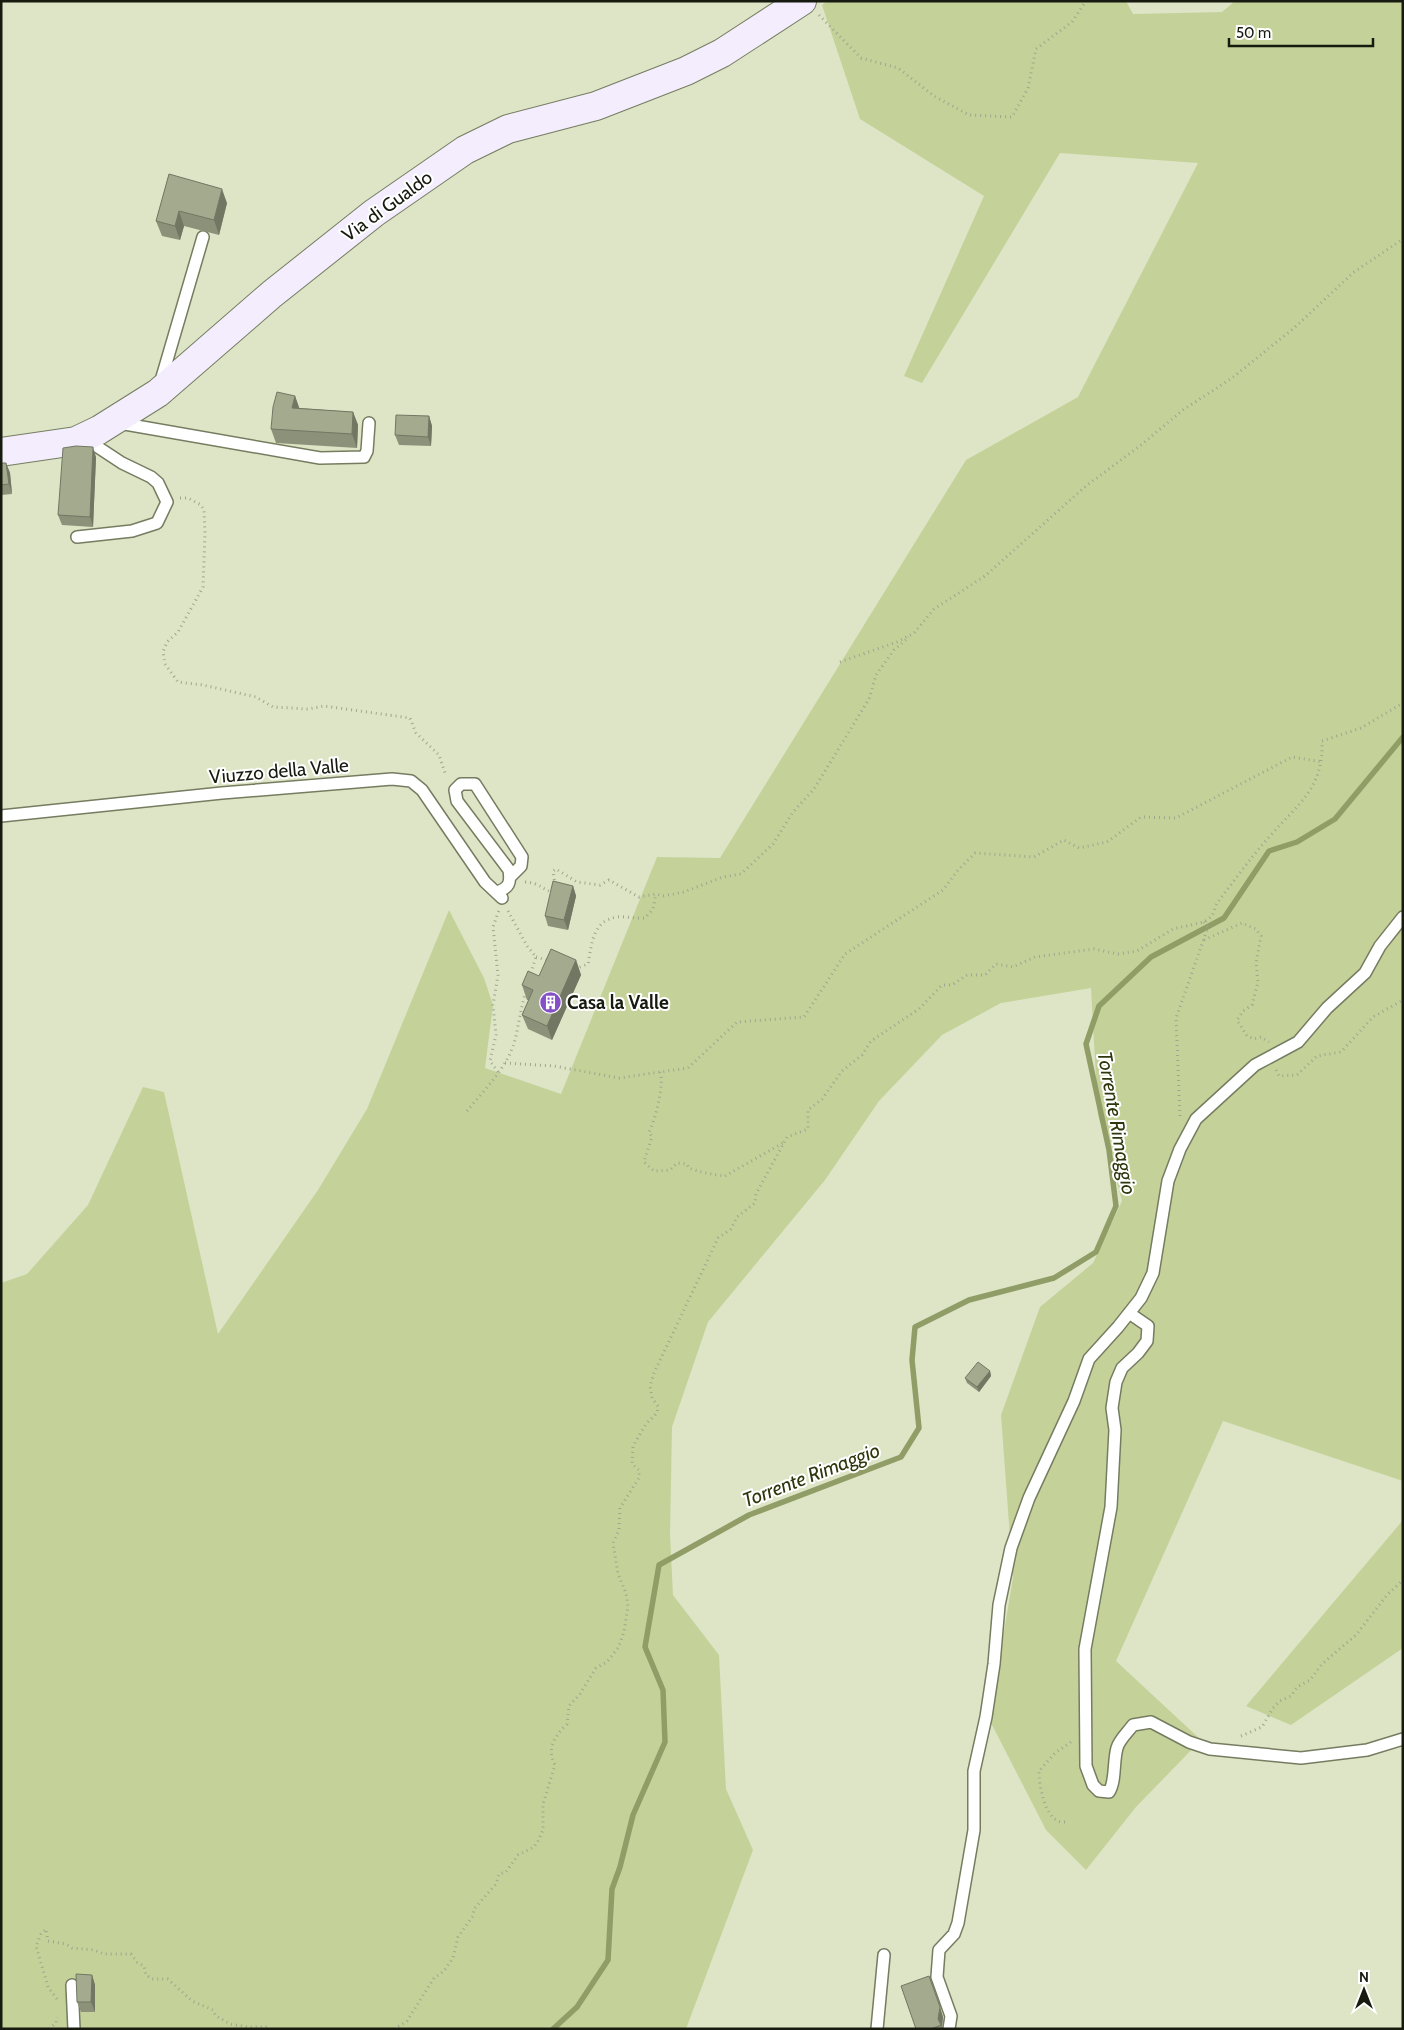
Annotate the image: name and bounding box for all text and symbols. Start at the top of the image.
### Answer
scale bar [1229,15,1373,47]
text: 50 m [1236,24,1271,42]
street label: Via di Gualdo [337,166,437,246]
street label: Viuzzo della Valle [208,753,350,789]
building icon: Casa la Valle [539,990,563,1014]
place label: Casa la Valle [567,991,669,1014]
water label: Torrente Rimaggio [1093,1049,1141,1197]
water label: Torrente Rimaggio [739,1438,883,1512]
north arrow [1339,1965,1389,2015]
text: N [1359,1968,1369,1986]

